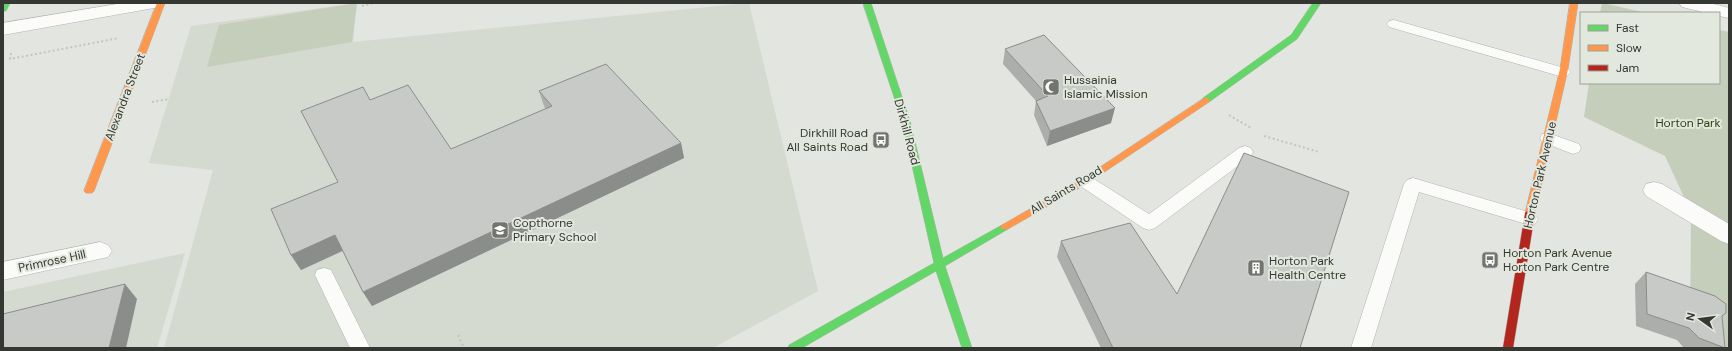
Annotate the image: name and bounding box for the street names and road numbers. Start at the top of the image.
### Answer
street label: Alexandra Street [101,51,149,143]
street label: Dirkhill Road [890,97,924,167]
street label: Horton Park Avenue [1520,120,1560,230]
street label: All Saints Road [1027,162,1105,218]
street label: Primrose Hill [17,246,87,276]

